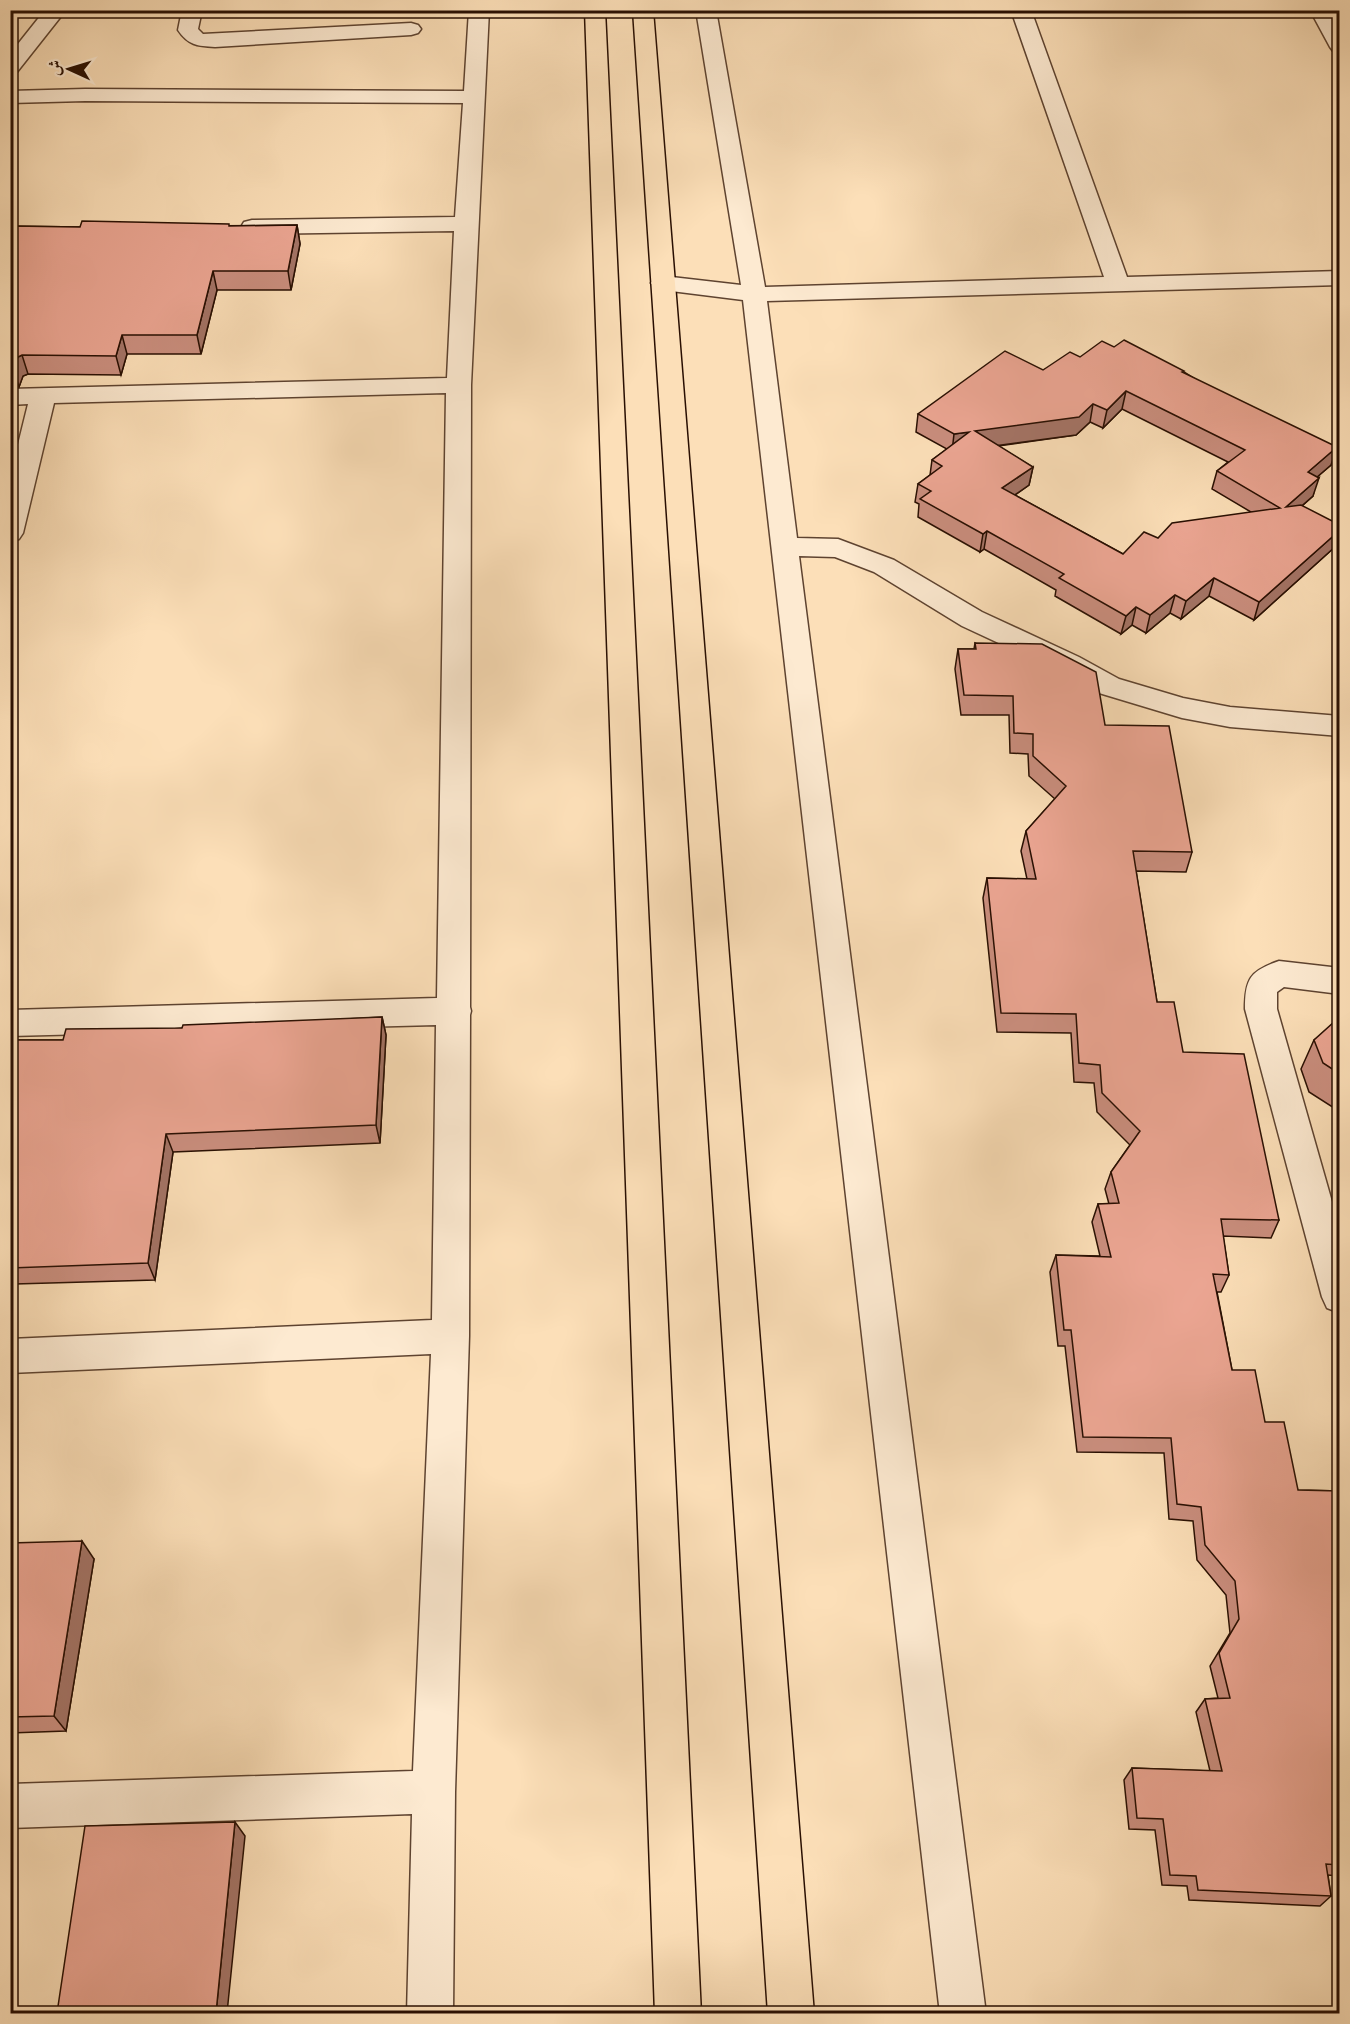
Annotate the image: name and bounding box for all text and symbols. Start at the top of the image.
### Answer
north arrow [39,39,99,99]
text: ش [44,59,67,77]

